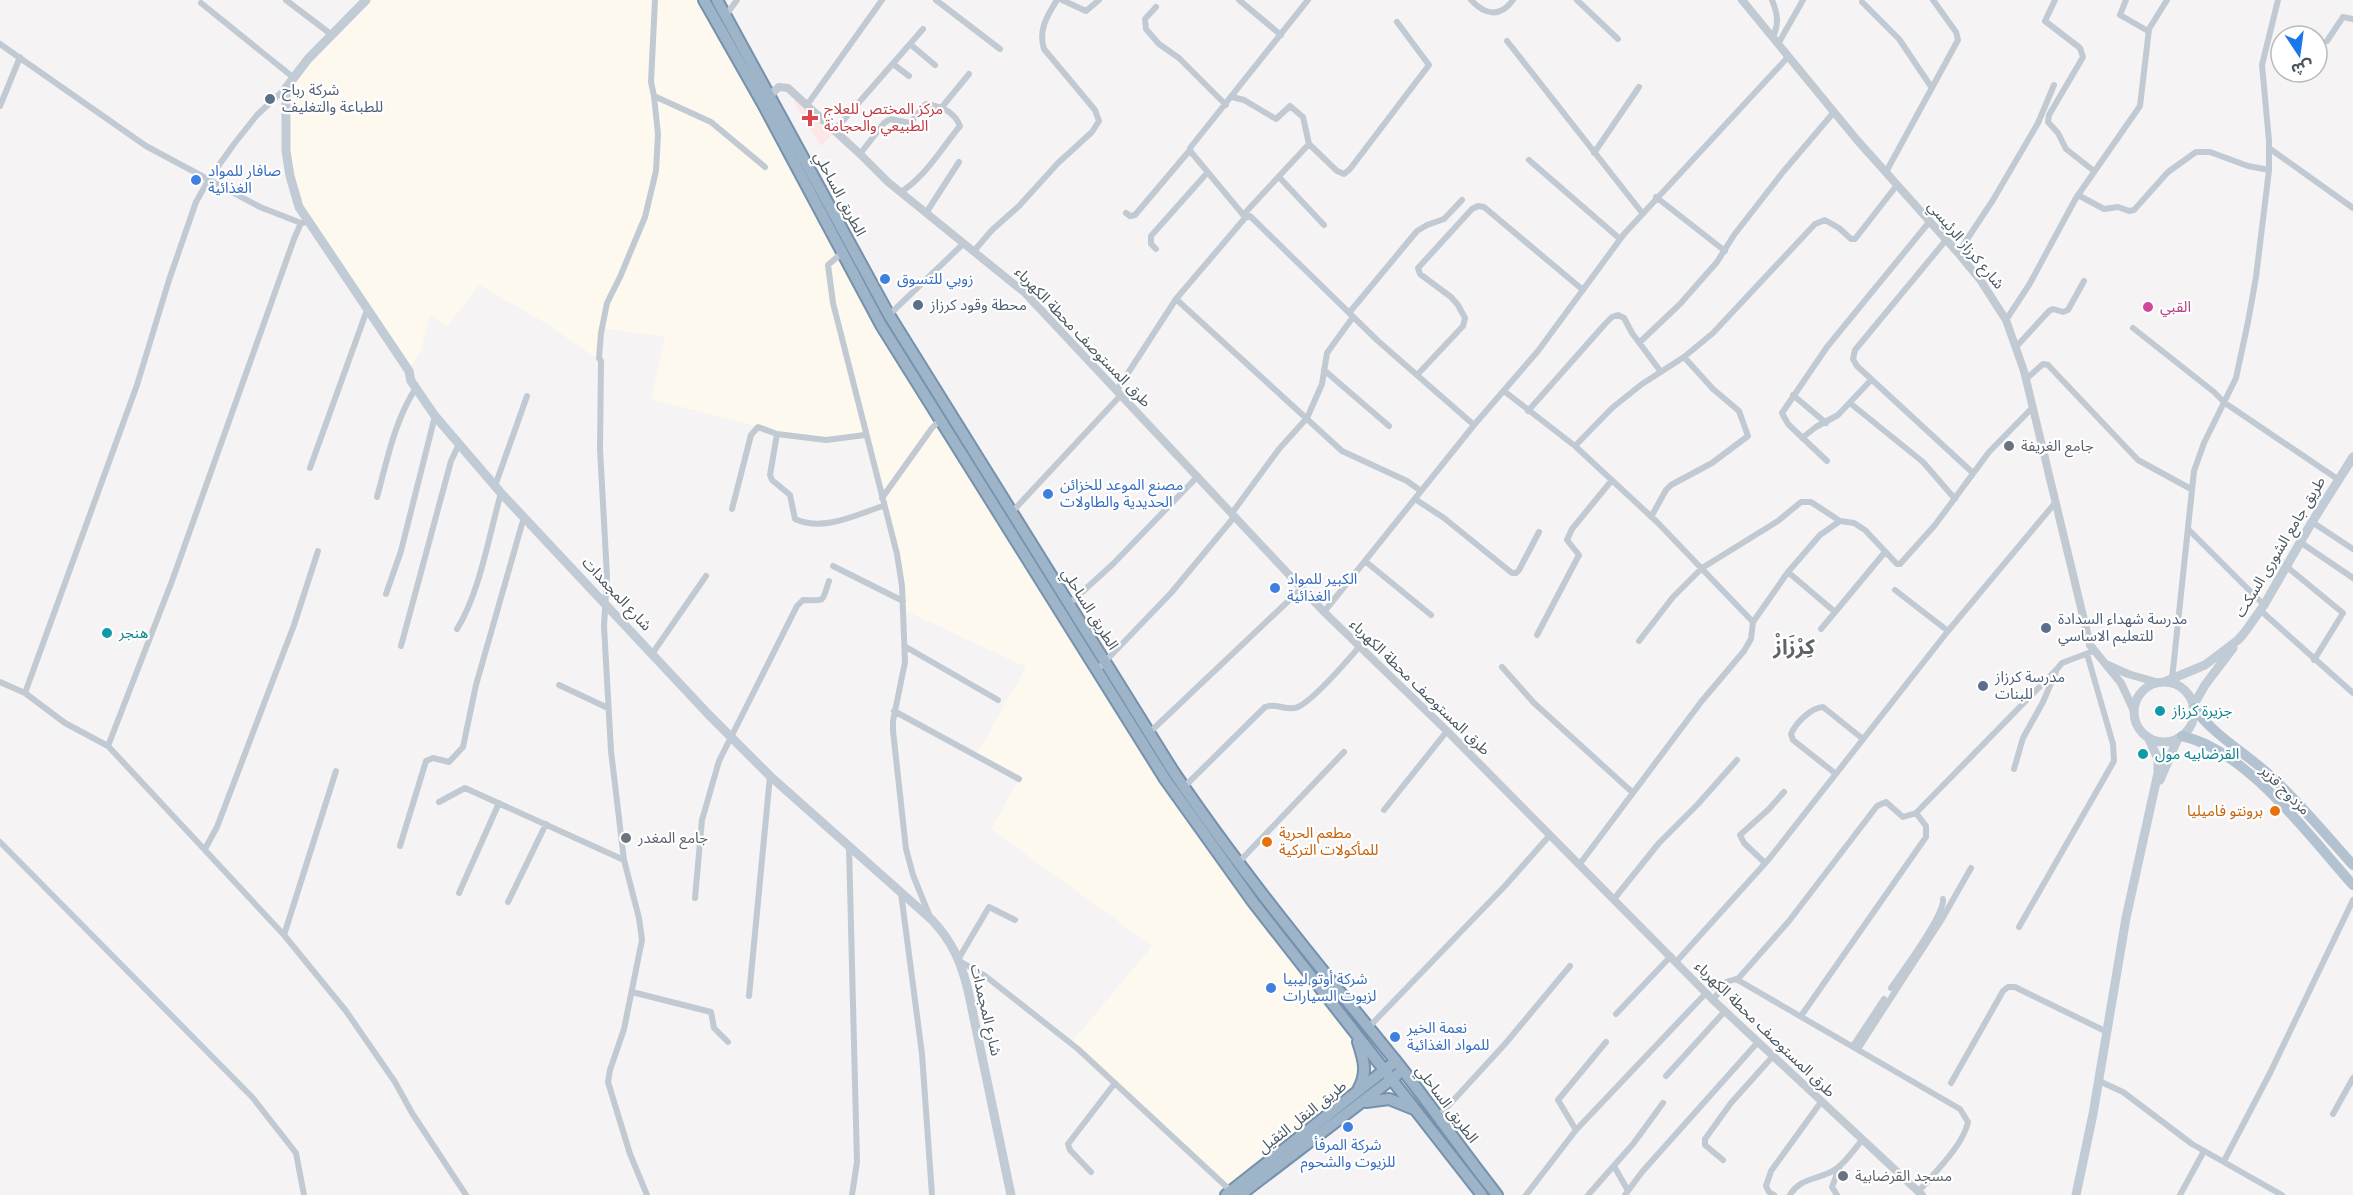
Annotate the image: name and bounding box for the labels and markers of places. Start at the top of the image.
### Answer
place label: شركة رباح للطباعة والتغليف [282,81,383,116]
marker: شركة رباح للطباعة والتغليف [263,92,277,106]
place label: مركز المختص للعلاج الطبيعي والحجامة [824,100,943,137]
marker: مركز المختص للعلاج الطبيعي والحجامة [801,109,819,127]
place label: صافار للمواد الغذائية [208,162,281,197]
marker: صافار للمواد الغذائية [189,173,203,187]
place label: زوبي للتسوق [897,270,973,290]
marker: زوبي للتسوق [878,272,892,286]
place label: محطة وقود كرزاز [929,296,1027,314]
marker: محطة وقود كرزاز [911,298,925,312]
place label: القبي [2160,298,2191,318]
marker: القبي [2141,300,2155,314]
place label: جامع الغريفة [2021,437,2094,458]
marker: جامع الغريفة [2002,439,2016,453]
place label: مصنع الموعد للخزائن الحديدية والطاولات [1060,476,1183,511]
marker: مصنع الموعد للخزائن الحديدية والطاولات [1041,487,1055,501]
place label: الكبير للمواد الغذائية [1287,570,1357,605]
marker: الكبير للمواد الغذائية [1268,581,1282,595]
place label: مدرسة شهداء السدادة للتعليم الاساسي [2058,610,2187,647]
marker: مدرسة شهداء السدادة للتعليم الاساسي [2039,621,2053,635]
place label: هنجر [118,624,148,642]
marker: هنجر [100,626,114,640]
place label: مدرسة كرزاز للبنات [1994,668,2065,703]
marker: مدرسة كرزاز للبنات [1976,679,1990,693]
place label: جزيرة كرزاز [2171,702,2232,720]
marker: جزيرة كرزاز [2153,704,2167,718]
place label: القرضابيه مول [2155,745,2239,763]
marker: القرضابيه مول [2136,747,2150,761]
place label: برونتو فاميليا [2187,802,2263,820]
marker: برونتو فاميليا [2268,804,2282,818]
place label: مطعم الحرية للمأكولات التركية [1279,824,1379,859]
place label: جامع المغدر [637,829,708,850]
marker: جامع المغدر [619,831,633,845]
marker: مطعم الحرية للمأكولات التركية [1260,835,1274,849]
place label: شركة أوتو ليبيا لزيوت السيارات [1283,970,1376,1005]
marker: شركة أوتو ليبيا لزيوت السيارات [1264,981,1278,995]
place label: نعمة الخير للمواد الغذائية [1406,1019,1489,1054]
marker: نعمة الخير للمواد الغذائية [1388,1030,1402,1044]
marker: شركة المرفأ للزيوت والشحوم [1341,1120,1355,1134]
place label: شركة المرفأ للزيوت والشحوم [1301,1136,1396,1173]
place label: مسجد القرضابية [1855,1167,1952,1185]
marker: مسجد القرضابية [1836,1169,1850,1183]

